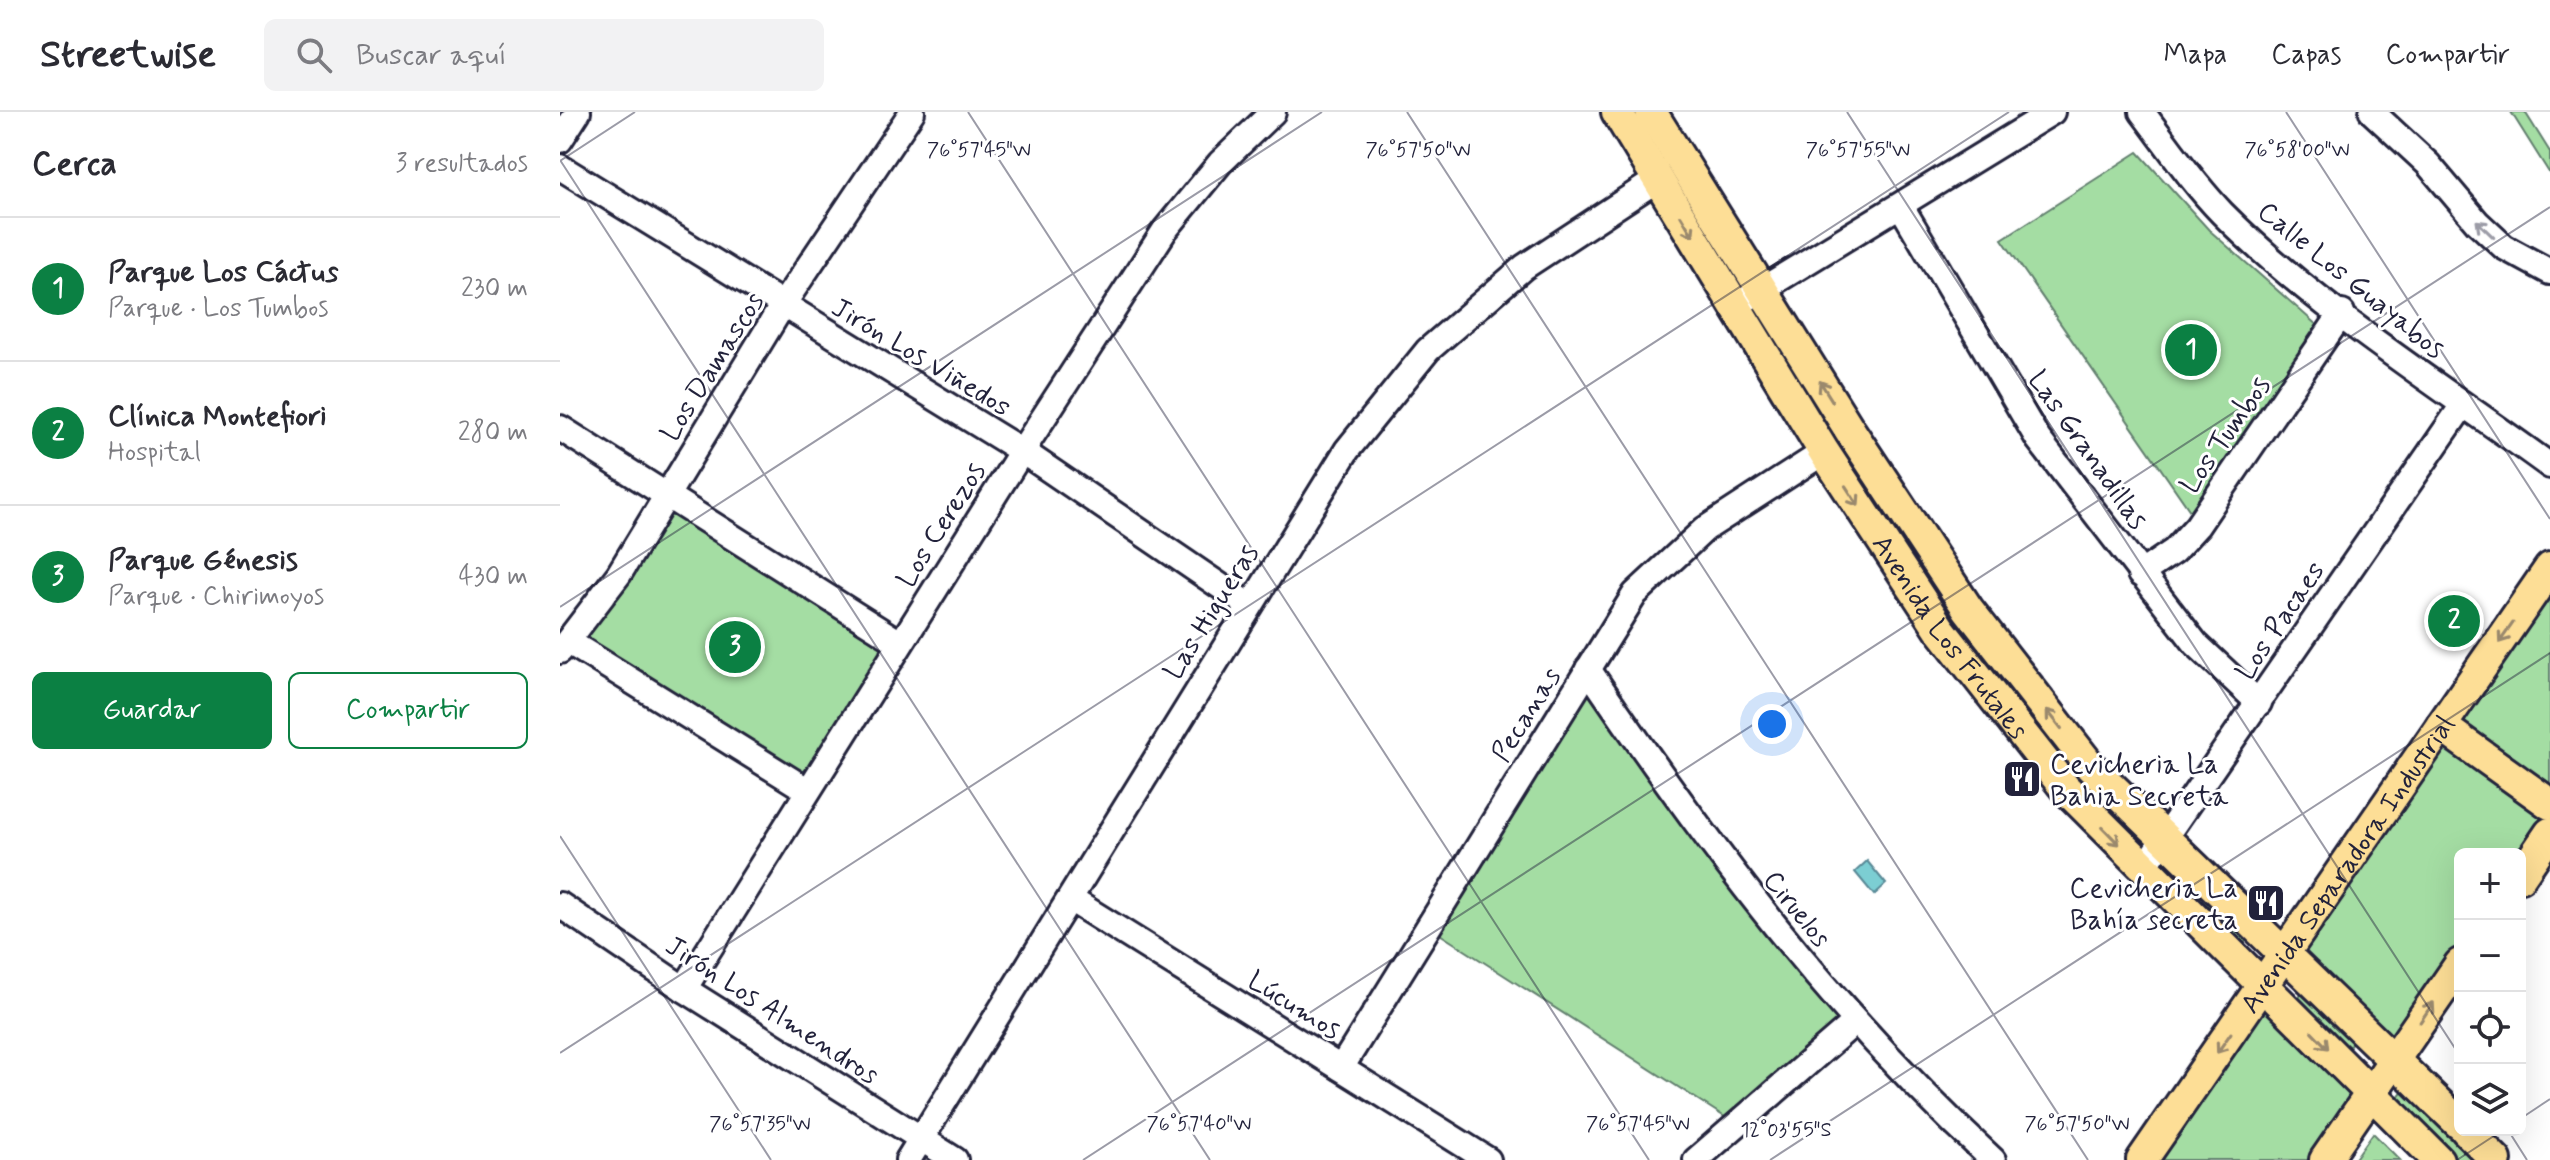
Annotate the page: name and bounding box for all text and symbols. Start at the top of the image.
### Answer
search box [264,19,824,91]
text: Streetwise [40,31,216,80]
icon: search [292,33,336,77]
text: Buscar aquí [356,36,507,75]
text: Mapa [2163,37,2227,74]
text: Capas [2271,37,2341,74]
text: Compartir [2385,37,2510,74]
text: 76°57'45"W [927,137,1031,164]
text: 76°57'50"W [1365,137,1471,164]
text: 76°57'55"W [1806,137,1910,164]
text: 76°58'00"W [2244,137,2350,164]
text: Cerca [32,142,117,187]
text: 3 resultados [396,147,528,181]
street label: Calle Los Guayabos [2249,194,2452,368]
one-way arrow [1679,215,1695,237]
one-way arrow [2475,220,2495,239]
text: Parque Los Cáctus [108,253,339,292]
text: 1 [52,272,64,306]
text: 230 m [461,272,528,306]
street label: Los Damascos [653,286,774,449]
street label: Jirón Los Viñedos [824,290,1017,426]
text: Parque · Los Tumbos [108,292,328,326]
pin: 1 [2165,320,2217,380]
street label: Las Granadillas [2018,364,2155,537]
street label: Los Tumbos [2172,369,2280,501]
one-way arrow [1817,381,1834,403]
text: Clínica Montefiori [108,397,327,436]
text: 2 [52,416,64,450]
text: 280 m [458,416,528,450]
text: Hospital [108,436,201,470]
street label: Los Cerezos [889,456,995,595]
one-way arrow [1845,484,1861,507]
street label: Avenida Los Frutales [1862,528,2036,748]
street label: Las Higueras [1156,537,1268,687]
text: Parque Génesis [108,541,298,580]
street label: Los Pacaes [2228,555,2334,688]
text: 3 [52,560,64,594]
text: 430 m [459,560,528,594]
text: Parque · Chirimoyos [108,580,324,614]
pin: 2 [2428,591,2480,651]
pin: 3 [709,617,761,677]
one-way arrow [2498,621,2514,643]
street label: Pecanas [1484,661,1571,770]
button: Guardar [32,672,272,749]
button: Compartir [288,672,528,749]
your location [1752,704,1792,744]
one-way arrow [2046,709,2063,730]
street label: Avenida Separadora Industrial [2233,709,2464,1021]
place label: Cevicheria La Bahia Secreta [2050,747,2228,816]
restaurant icon: Cevicheria La Bahia Secreta [2001,758,2043,800]
one-way arrow [2101,826,2120,846]
map controls [2454,848,2526,1136]
button: + [2454,848,2526,920]
street label: Ciruelos [1754,863,1838,956]
place label: Cevicheria La Bahía secreta [2069,871,2238,940]
restaurant icon: Cevicheria La Bahía secreta [2245,882,2287,924]
button: − [2454,920,2526,992]
street label: Jirón Los Almendros [658,928,885,1094]
street label: Lúcumos [1240,963,1347,1049]
button: locate [2454,992,2526,1064]
one-way arrow [2419,1001,2435,1023]
one-way arrow [2310,1030,2329,1050]
one-way arrow [2216,1032,2232,1054]
button: layers [2454,1064,2526,1136]
text: 76°57'35"W [709,1111,811,1138]
text: 76°57'40"W [1147,1111,1251,1138]
text: 76°57'45"W [1586,1111,1690,1138]
text: 76°57'50"W [2024,1111,2130,1138]
text: 12°03'55"S [1740,1117,1832,1144]

